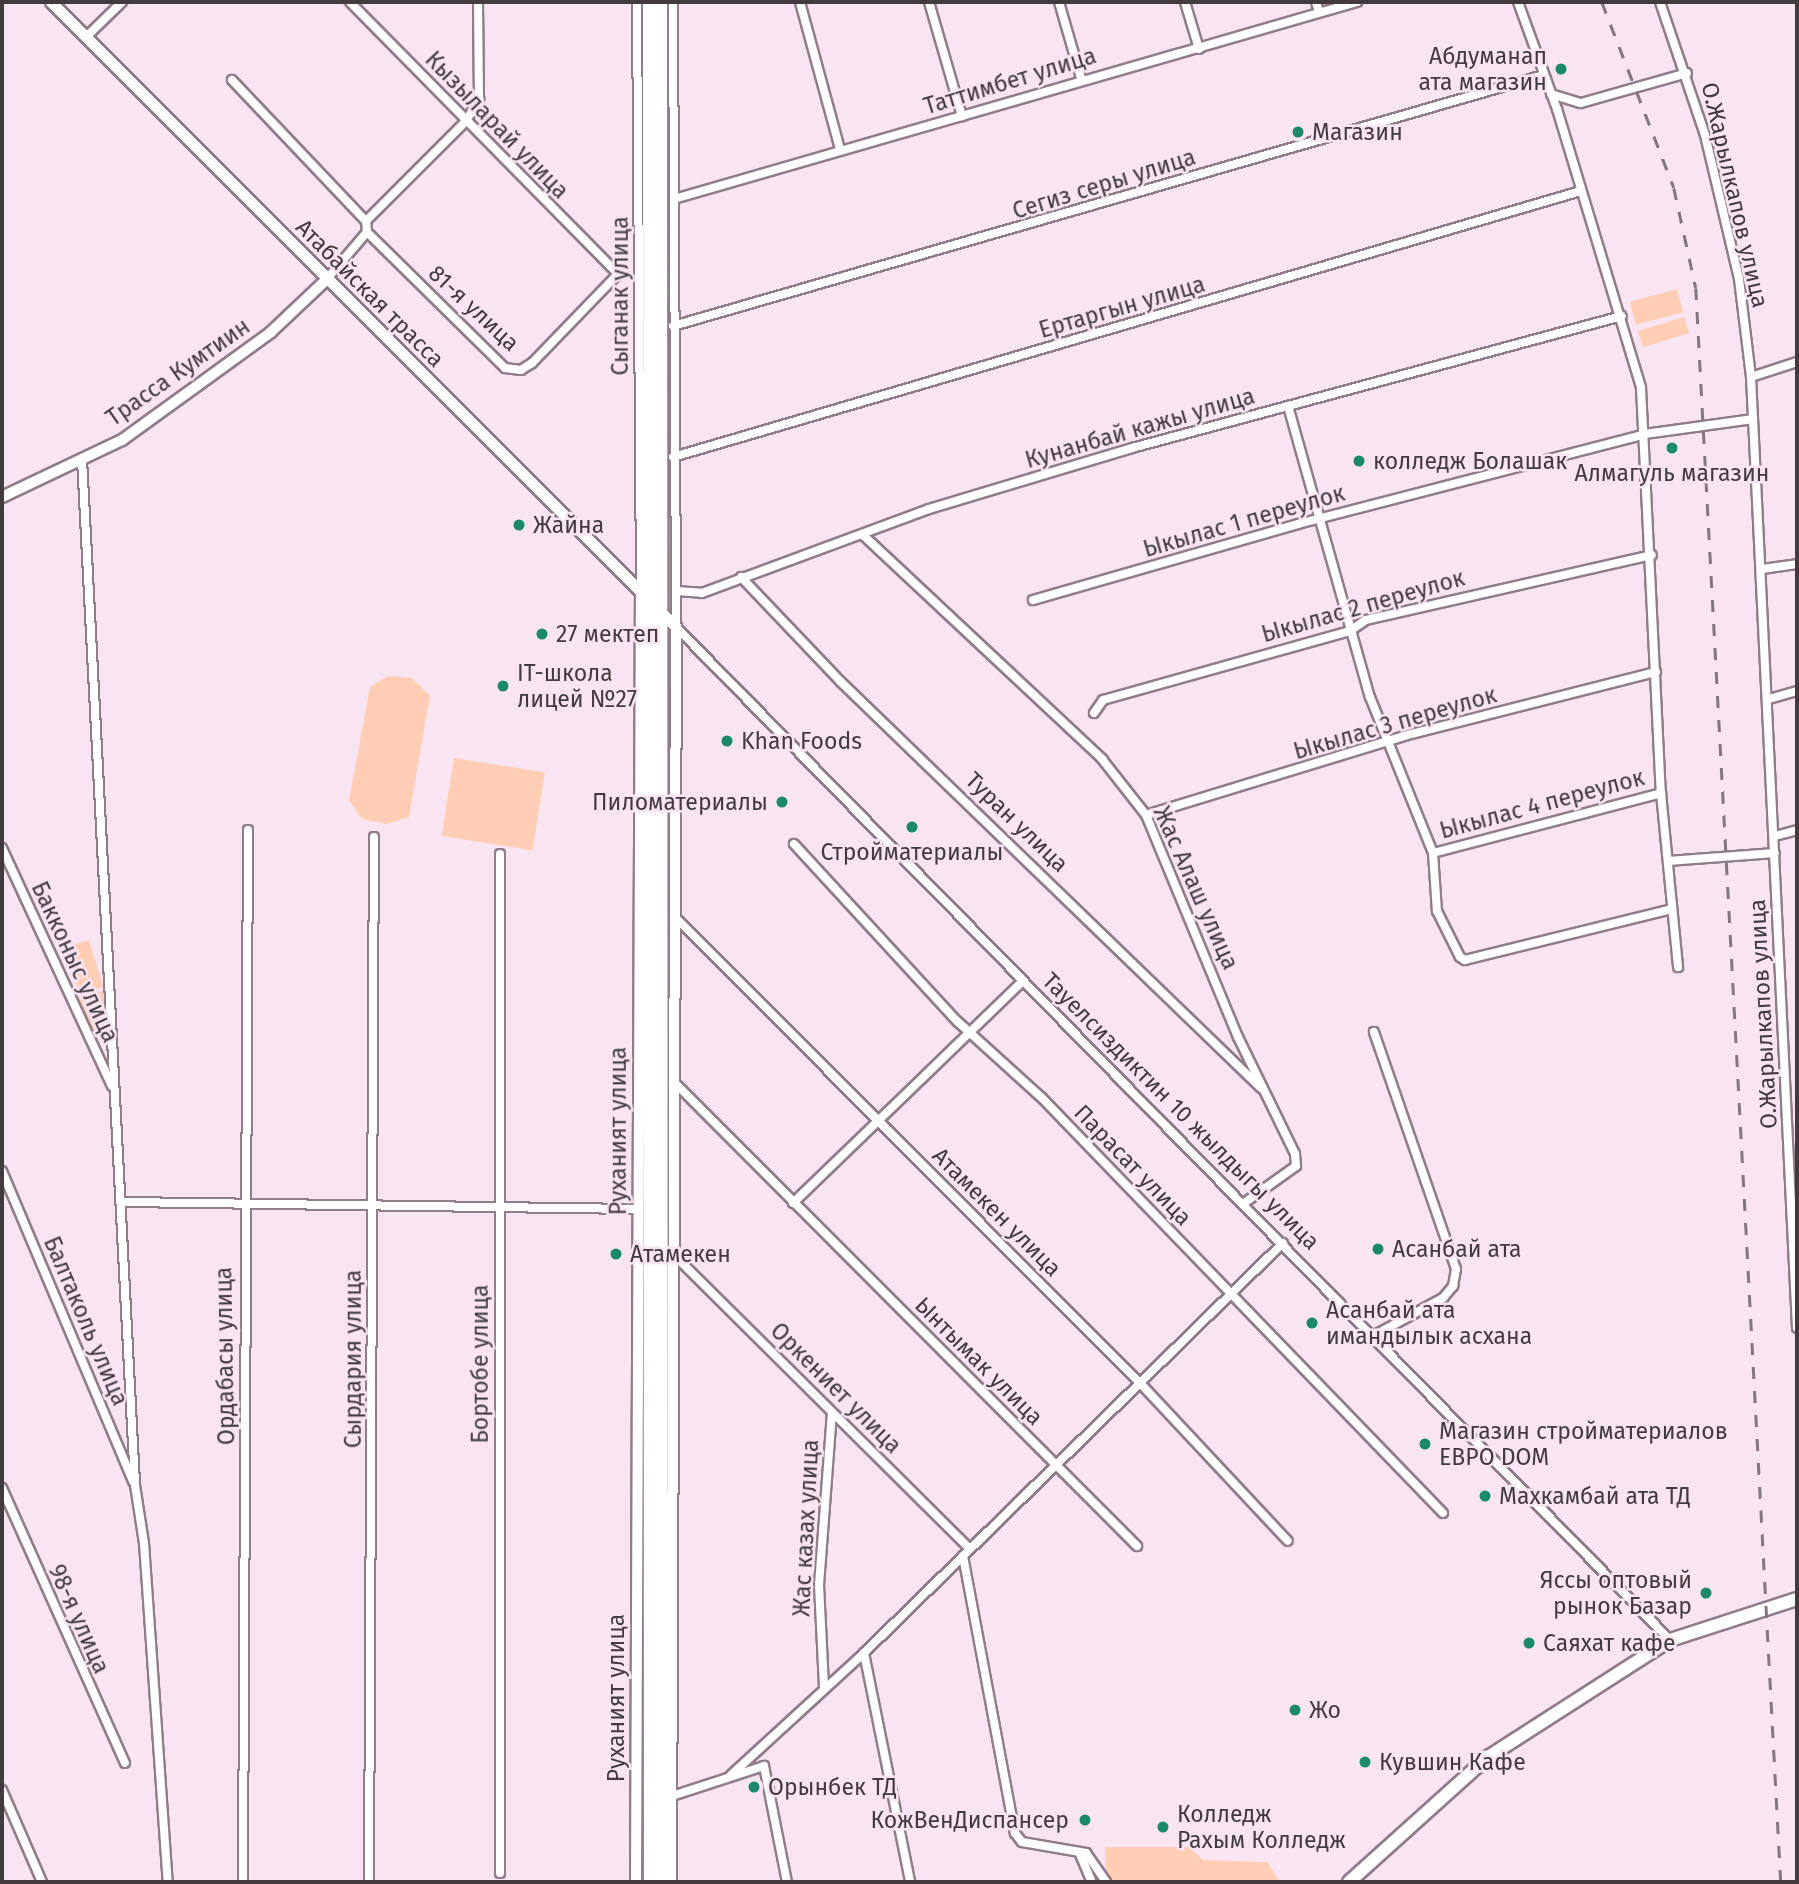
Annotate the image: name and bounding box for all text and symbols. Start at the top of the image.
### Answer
street label: Таттимбет улица [920,42,1100,120]
place label: Абдуманап ата магазин [1419,42,1547,96]
street label: Кызыларай улица [420,45,574,205]
marker: Абдуманап ата магазин [1553,61,1569,77]
street label: О.Жарылкапов улица [1696,80,1774,310]
place label: Магазин [1312,118,1403,146]
marker: Магазин [1290,124,1306,140]
street label: Сегиз серы улица [1009,143,1199,225]
street label: Атабайская трасса [290,213,450,373]
street label: Сыганак улица [606,216,634,376]
street label: 81-я улица [423,259,525,357]
street label: Ертаргын улица [1036,270,1208,344]
street label: Трасса Кумтиин [101,312,255,432]
street label: Кунанбай кажы улица [1022,382,1258,474]
marker: Алмагуль магазин [1664,440,1680,456]
place label: колледж Болашак [1373,447,1567,475]
marker: колледж Болашак [1351,453,1367,469]
place label: Алмагуль магазин [1575,459,1769,487]
street label: Ыкылас 1 переулок [1140,479,1348,563]
place label: Жайна [533,511,604,539]
marker: Жайна [511,517,527,533]
street label: Ыкылас 2 переулок [1258,564,1468,648]
place label: 27 мектеп [556,620,659,648]
marker: 27 мектеп [534,626,550,642]
place label: IT-школа лицей №27 [517,659,637,713]
marker: IT-школа лицей №27 [495,678,511,694]
street label: Ыкылас 3 переулок [1290,681,1500,765]
place label: Khan Foods [741,727,862,755]
marker: Khan Foods [719,733,735,749]
street label: Ыкылас 4 переулок [1437,763,1647,845]
street label: Туран улица [960,766,1074,878]
place label: Пиломатериалы [592,788,768,816]
marker: Пиломатериалы [774,794,790,810]
street label: Жас Алаш улица [1148,802,1244,974]
marker: Стройматериалы [904,819,920,835]
place label: Стройматериалы [821,838,1003,866]
street label: Бакконыс улица [26,877,124,1047]
street label: О.Жарылкапов улица [1743,898,1783,1130]
street label: Тауелсиздиктин 10 жылдыгы улица [1037,967,1325,1255]
street label: Руханият улица [604,1047,632,1215]
street label: Парасат улица [1068,1099,1198,1231]
street label: Атамекен улица [927,1142,1067,1282]
street label: Балтаколь улица [38,1232,134,1410]
place label: Асанбай ата [1392,1235,1522,1263]
place label: Атамекен [630,1240,731,1268]
marker: Асанбай ата [1370,1241,1386,1257]
marker: Атамекен [608,1246,624,1262]
street label: Ордабасы улица [210,1267,240,1445]
street label: Сырдария улица [339,1270,367,1448]
street label: Бортобе улица [466,1284,494,1444]
street label: Ынтымак улица [909,1291,1049,1431]
place label: Асанбай ата имандылык асхана [1326,1296,1532,1350]
marker: Асанбай ата имандылык асхана [1304,1315,1320,1331]
street label: Оркениет улица [765,1317,907,1459]
place label: Магазин стройматериалов ЕВРО DOM [1439,1417,1728,1471]
marker: Магазин стройматериалов ЕВРО DOM [1417,1436,1433,1452]
street label: Жас казах улица [788,1439,824,1617]
place label: Махкамбай ата ТД [1499,1482,1691,1510]
marker: Махкамбай ата ТД [1477,1488,1493,1504]
street label: 98-я улица [43,1560,115,1678]
place label: Яссы оптовый рынок Базар [1540,1566,1692,1620]
marker: Яссы оптовый рынок Базар [1698,1585,1714,1601]
street label: Руханият улица [602,1614,630,1782]
place label: Саяхат кафе [1543,1629,1676,1657]
marker: Саяхат кафе [1521,1635,1537,1651]
place label: Жо [1309,1696,1341,1724]
marker: Жо [1287,1702,1303,1718]
place label: Кувшин Кафе [1379,1748,1526,1776]
marker: Кувшин Кафе [1357,1754,1373,1770]
place label: Орынбек ТД [768,1773,897,1801]
marker: Орынбек ТД [746,1779,762,1795]
place label: Колледж Рахым Колледж [1177,1800,1346,1854]
place label: КожВенДиспансер [871,1806,1069,1834]
marker: КожВенДиспансер [1075,1810,1095,1830]
marker: Колледж Рахым Колледж [1155,1819,1171,1835]

